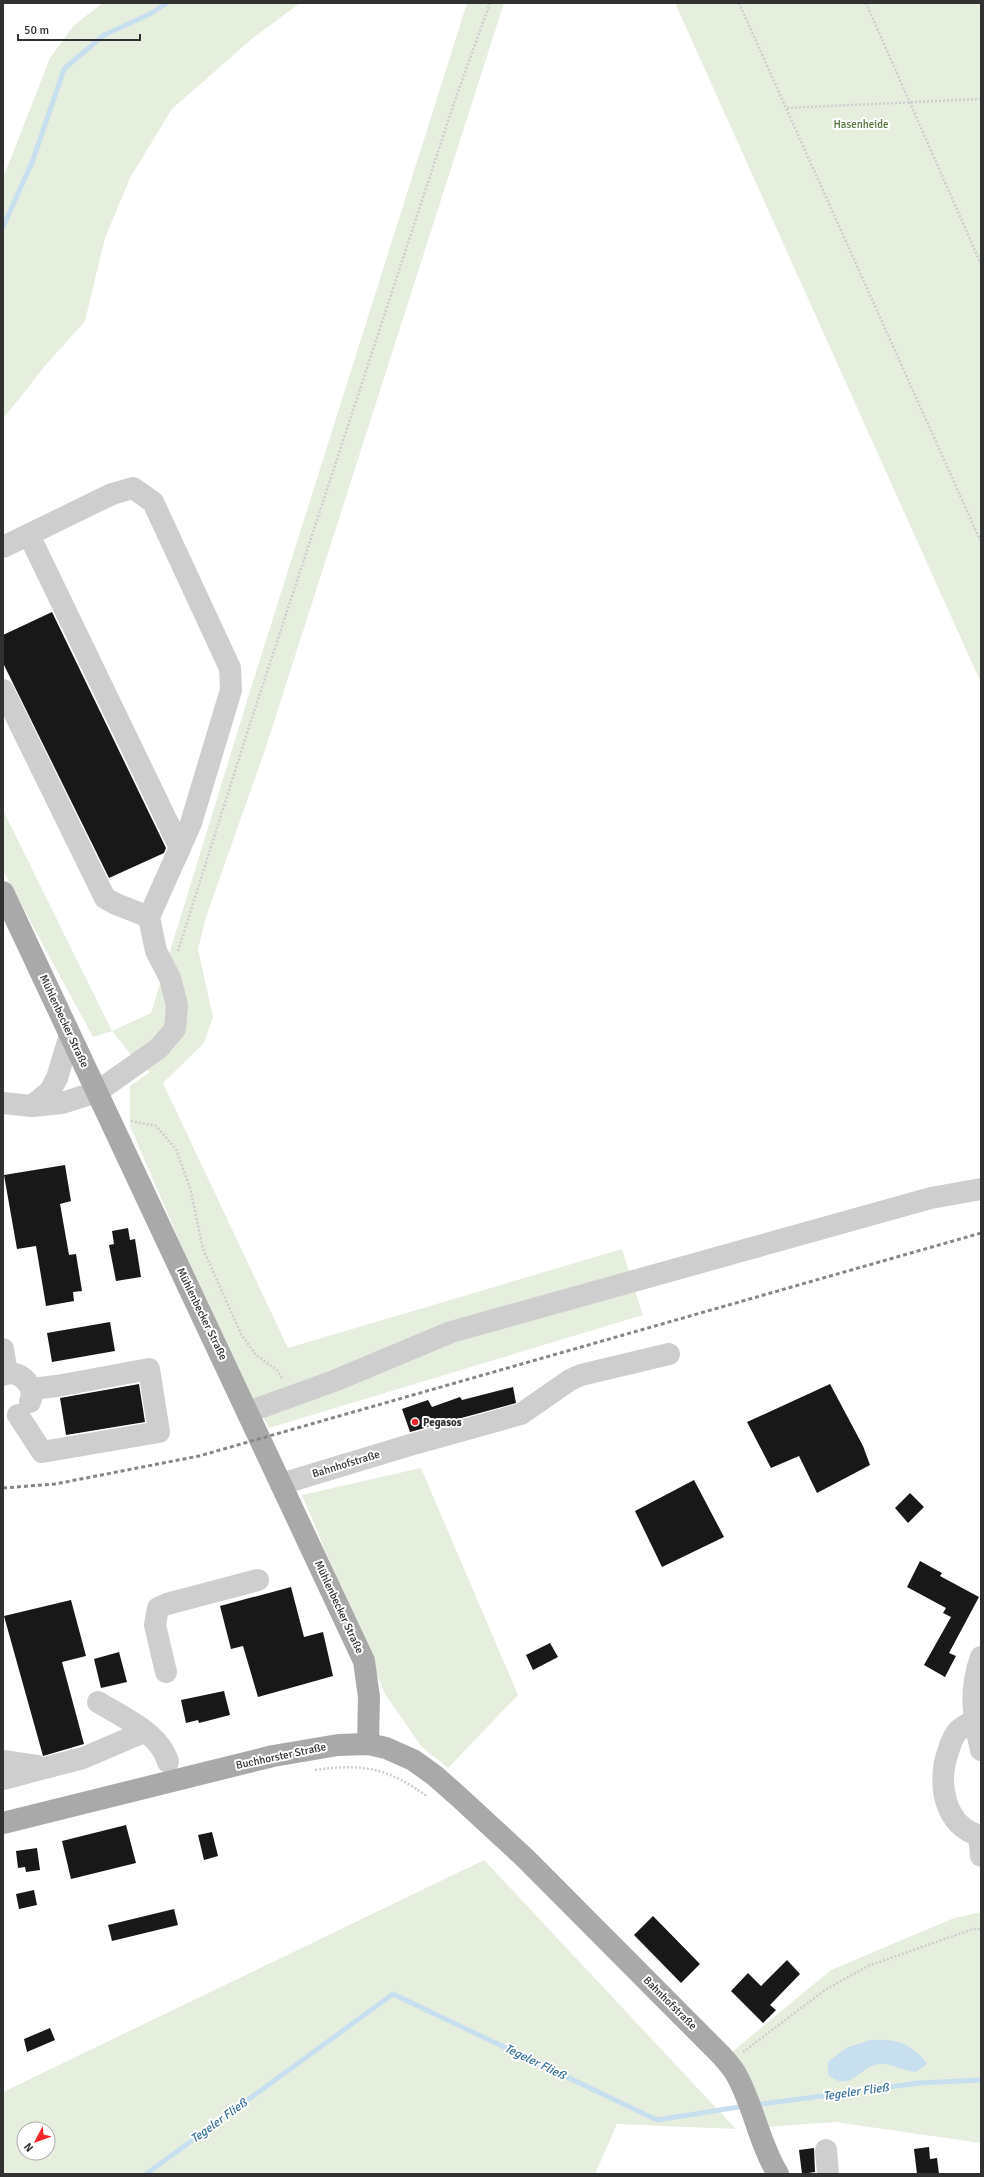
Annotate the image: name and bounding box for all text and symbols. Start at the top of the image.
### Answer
scale bar [18,16,140,42]
text: 50 m [24,23,49,38]
park label: Hasenheide [833,118,889,131]
street label: Mühlenbecker Straße [37,972,91,1070]
street label: Mühlenbecker Straße [174,1266,230,1362]
place label: Pegasos [423,1416,462,1429]
marker: Pegasos [410,1417,420,1427]
street label: Bahnhofstraße [311,1448,381,1480]
street label: Mühlenbecker Straße [312,1558,366,1656]
street label: Buchhorster Straße [235,1740,327,1772]
street label: Bahnhofstraße [641,1974,699,2032]
water label: Tegeler Fließ [502,2041,569,2084]
water label: Tegeler Fließ [822,2080,891,2104]
water label: Tegeler Fließ [188,2095,251,2147]
north arrow [16,2121,56,2161]
text: N [21,2140,36,2154]

